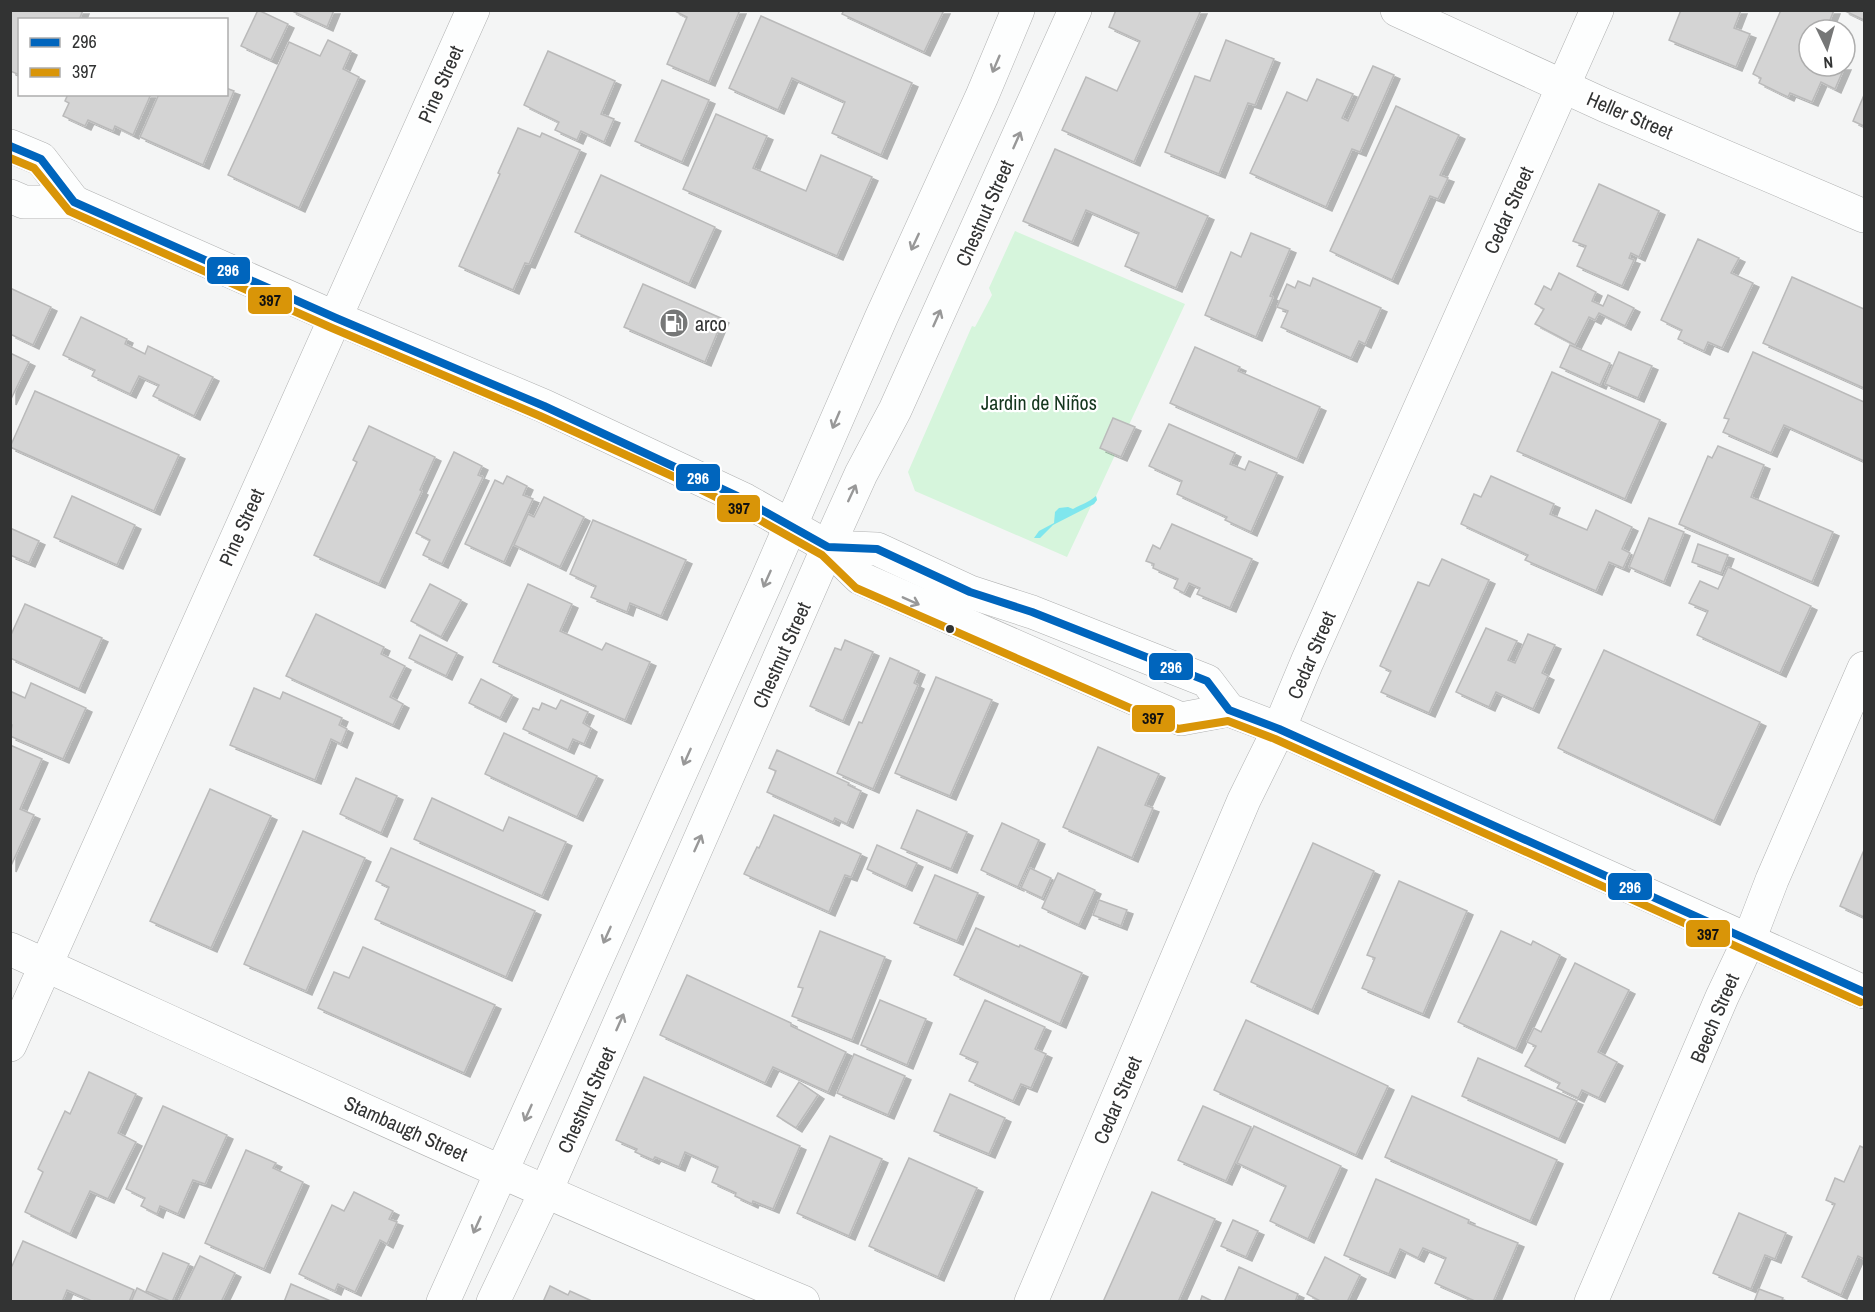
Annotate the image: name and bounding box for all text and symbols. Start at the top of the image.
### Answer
legend [18,18,228,96]
north arrow [1797,18,1857,78]
text: 296 [72,29,97,54]
street label: Pine Street [411,41,469,127]
text: N [1823,52,1834,74]
one-way arrow [990,55,1001,73]
text: 397 [72,59,97,84]
street label: Heller Street [1583,85,1678,145]
one-way arrow [1011,131,1023,149]
street label: Chestnut Street [948,155,1020,271]
street label: Cedar Street [1477,162,1539,258]
one-way arrow [909,233,921,251]
line badge: 296 [206,256,251,285]
text: 296 [217,259,239,281]
line badge: 397 [247,286,293,315]
text: 397 [259,289,281,311]
fuel station icon: arco [658,307,690,339]
one-way arrow [932,309,943,327]
place label: arco [695,310,727,337]
park label: Jardin de Niños [981,389,1097,416]
one-way arrow [830,411,841,429]
line badge: 296 [675,463,721,492]
text: 296 [687,467,709,489]
street label: Pine Street [212,484,270,570]
one-way arrow [847,485,859,503]
line badge: 397 [716,494,761,523]
text: 397 [728,497,750,519]
one-way arrow [761,570,772,588]
one-way arrow [901,595,919,607]
street label: Chestnut Street [745,597,817,713]
street label: Cedar Street [1280,607,1342,703]
unlabelled marker [944,623,956,635]
line badge: 296 [1148,652,1194,681]
text: 296 [1160,656,1182,678]
line badge: 397 [1131,704,1176,733]
text: 397 [1142,707,1164,729]
one-way arrow [681,747,692,766]
one-way arrow [693,835,704,853]
line badge: 296 [1607,872,1653,901]
text: 296 [1619,876,1641,898]
line badge: 397 [1685,919,1731,948]
text: 397 [1697,923,1719,945]
one-way arrow [601,926,612,944]
street label: Beech Street [1683,969,1745,1067]
one-way arrow [615,1013,626,1031]
street label: Chestnut Street [550,1042,622,1158]
street label: Cedar Street [1086,1052,1148,1148]
street label: Stambaugh Street [340,1089,472,1167]
one-way arrow [521,1103,533,1121]
one-way arrow [471,1215,483,1233]

